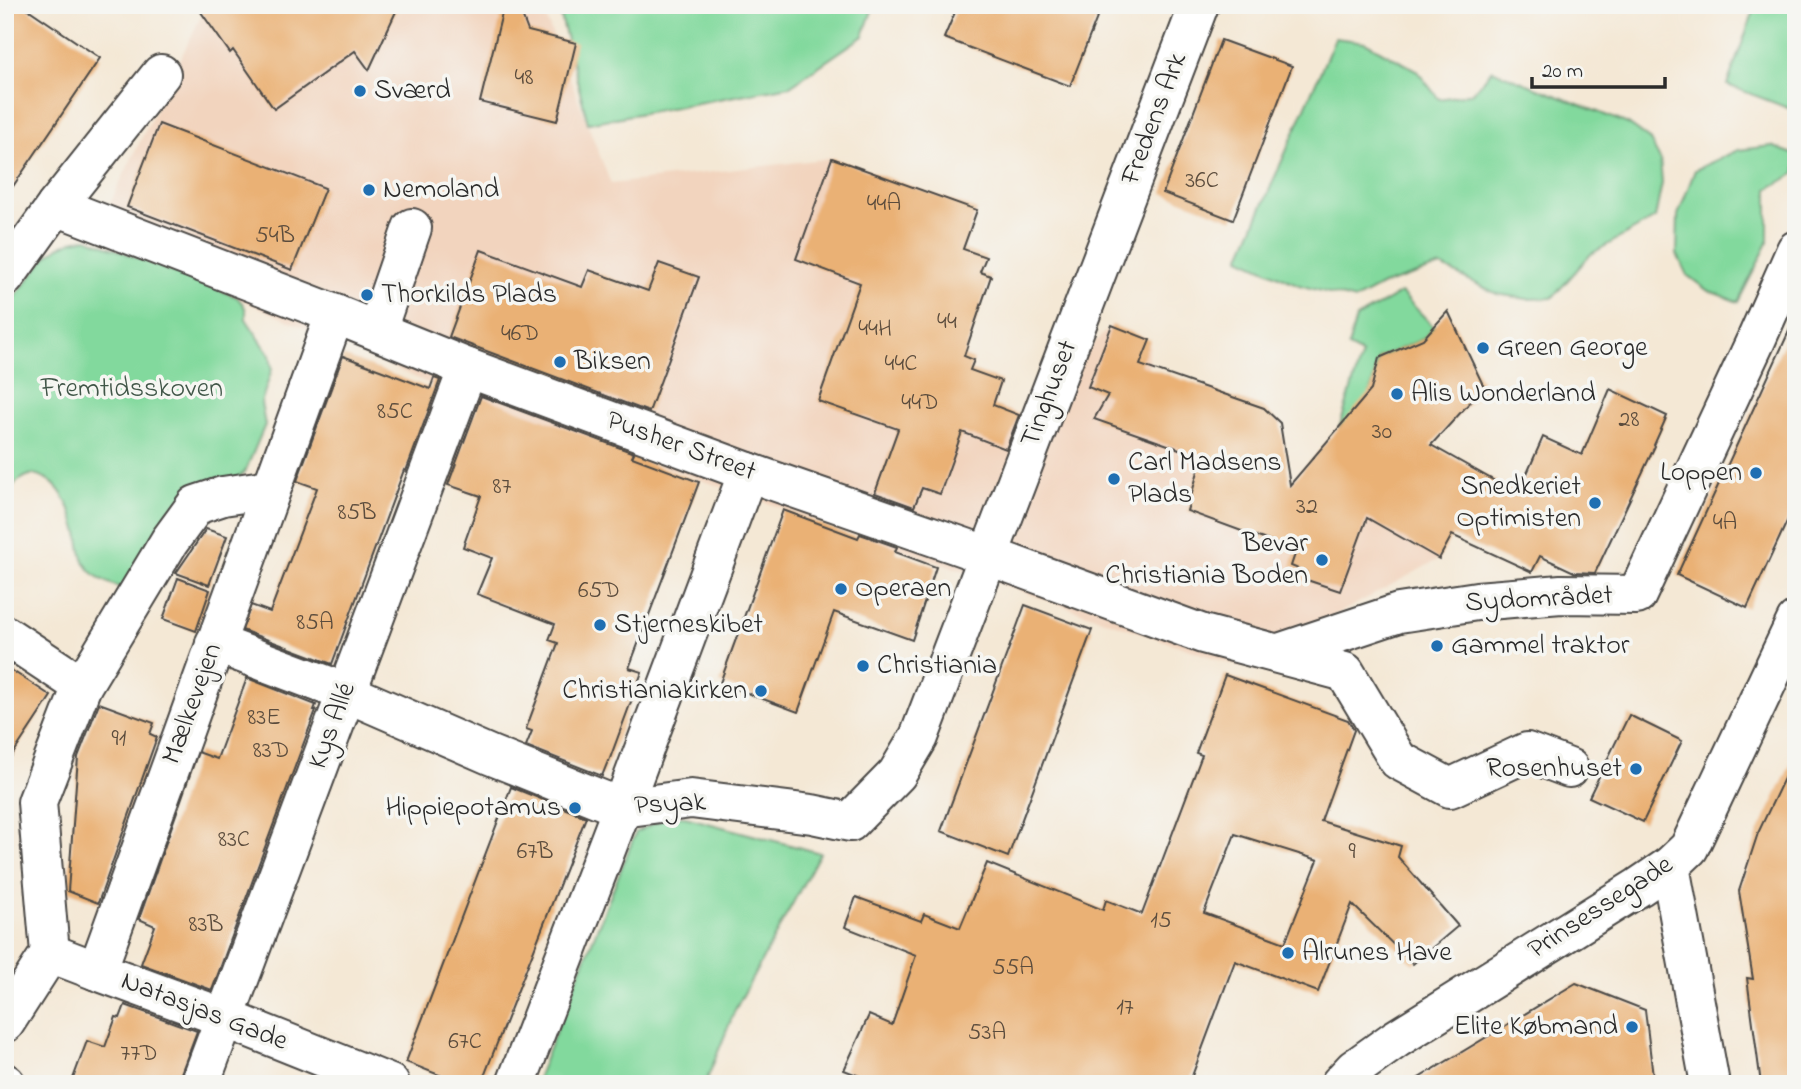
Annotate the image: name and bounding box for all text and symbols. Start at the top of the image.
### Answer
street label: Fredens Ark [1111,46,1199,192]
scale bar [1532,46,1664,90]
text: 20 m [1542,57,1583,87]
house number: 48 [515,61,533,96]
place label: Sværd [374,71,451,112]
marker: Sværd [352,83,368,99]
house number: 36C [1185,164,1219,199]
place label: Nemoland [383,170,500,211]
marker: Nemoland [361,182,377,198]
house number: 44A [867,187,901,222]
house number: 54B [255,219,295,254]
place label: Thorkilds Plads [381,275,557,316]
marker: Thorkilds Plads [359,287,375,303]
house number: 44 [937,305,957,340]
house number: 44H [858,312,892,347]
house number: 46D [501,317,539,352]
place label: Green George [1497,328,1648,369]
street label: Tinghuset [1011,334,1089,454]
marker: Green George [1475,340,1491,356]
place label: Biksen [573,342,651,383]
house number: 44C [885,347,917,382]
marker: Biksen [552,354,568,370]
park label: Fremtidsskoven [40,369,223,410]
place label: Alis Wonderland [1411,374,1596,415]
house number: 44D [901,386,939,421]
marker: Alis Wonderland [1389,386,1405,402]
house number: 85C [377,395,413,430]
street label: Pusher Street [600,401,762,493]
house number: 28 [1619,403,1639,438]
house number: 30 [1372,415,1392,450]
place label: Carl Madsens Plads [1128,443,1282,516]
place label: Loppen [1660,453,1742,494]
marker: Loppen [1748,465,1764,481]
place label: Snedkeriet Optimisten [1456,467,1581,540]
house number: 87 [493,470,512,505]
marker: Carl Madsens Plads [1106,471,1122,487]
house number: 32 [1296,490,1318,525]
marker: Snedkeriet Optimisten [1587,495,1603,511]
house number: 85B [338,496,376,531]
house number: 4A [1713,506,1737,541]
place label: Bevar Christiania Boden [1105,524,1308,597]
marker: Bevar Christiania Boden [1314,552,1330,568]
place label: Operaen [855,569,951,610]
house number: 65D [578,574,620,609]
street label: Sydområdet [1464,576,1614,624]
marker: Operaen [833,581,849,597]
place label: Stjerneskibet [614,605,763,646]
house number: 85A [296,606,334,641]
marker: Stjerneskibet [592,617,608,633]
place label: Gammel traktor [1451,626,1630,667]
street label: Mælkevejen [152,638,234,770]
marker: Gammel traktor [1429,638,1445,654]
place label: Christiania [877,646,997,687]
marker: Christiania [855,658,871,674]
place label: Christianiakirken [562,671,747,712]
street label: Kys Allé [298,676,368,775]
marker: Christianiakirken [753,683,769,699]
house number: 83E [247,701,281,736]
house number: 91 [112,722,127,757]
house number: 83D [253,734,289,769]
place label: Rosenhuset [1486,749,1622,790]
marker: Rosenhuset [1628,761,1644,777]
street label: Psyak [633,783,708,827]
place label: Hippiepotamus [385,788,561,829]
marker: Hippiepotamus [567,800,583,816]
house number: 83C [218,823,250,858]
house number: 67B [517,835,553,870]
house number: 9 [1348,835,1356,870]
street label: Prinsessegade [1520,845,1682,970]
house number: 15 [1150,904,1172,939]
house number: 83B [188,908,224,943]
place label: Alrunes Have [1302,933,1452,974]
marker: Alrunes Have [1280,945,1296,961]
house number: 55A [992,951,1034,986]
street label: Natasjas Gade [115,961,294,1063]
house number: 17 [1116,991,1134,1026]
place label: Elite Købmand [1454,1007,1618,1048]
house number: 53A [968,1016,1006,1051]
marker: Elite Købmand [1624,1019,1640,1035]
house number: 67C [448,1025,482,1060]
house number: 77D [120,1037,158,1072]

